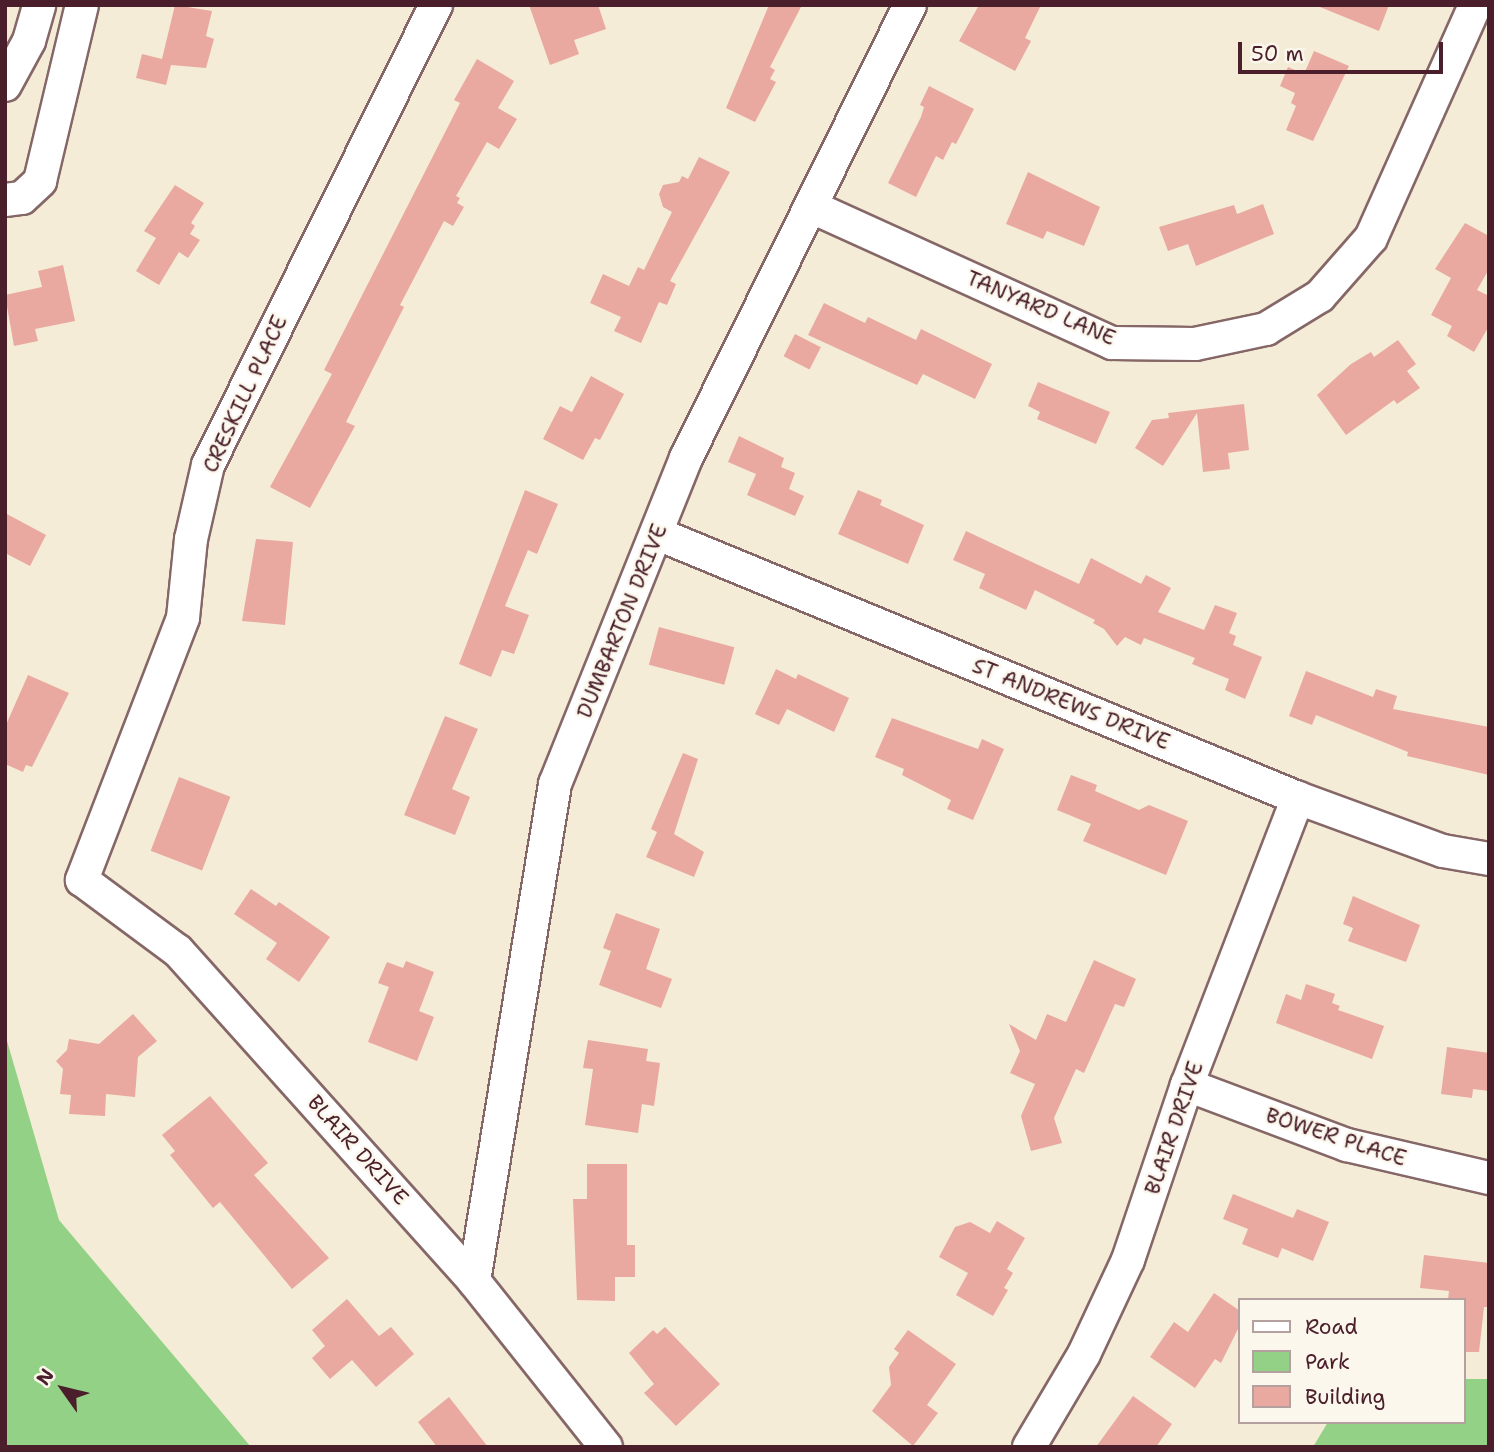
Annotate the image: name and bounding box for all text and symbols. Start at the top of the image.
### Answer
scale bar [1242,28,1447,72]
text: 50 m [1251,40,1304,68]
street label: TANYARD LANE [963,265,1119,351]
street label: CRESKILL PLACE [198,311,292,477]
street label: DUMBARTON DRIVE [572,520,672,722]
street label: ST ANDREWS DRIVE [969,653,1173,755]
street label: BLAIR DRIVE [1139,1058,1209,1198]
street label: BLAIR DRIVE [302,1090,414,1210]
street label: BOWER PLACE [1263,1102,1409,1172]
legend [1238,1298,1466,1424]
text: Road [1305,1313,1358,1341]
text: Park [1305,1348,1350,1376]
north arrow [28,1354,98,1424]
text: N [31,1364,60,1390]
text: Building [1305,1383,1385,1411]

